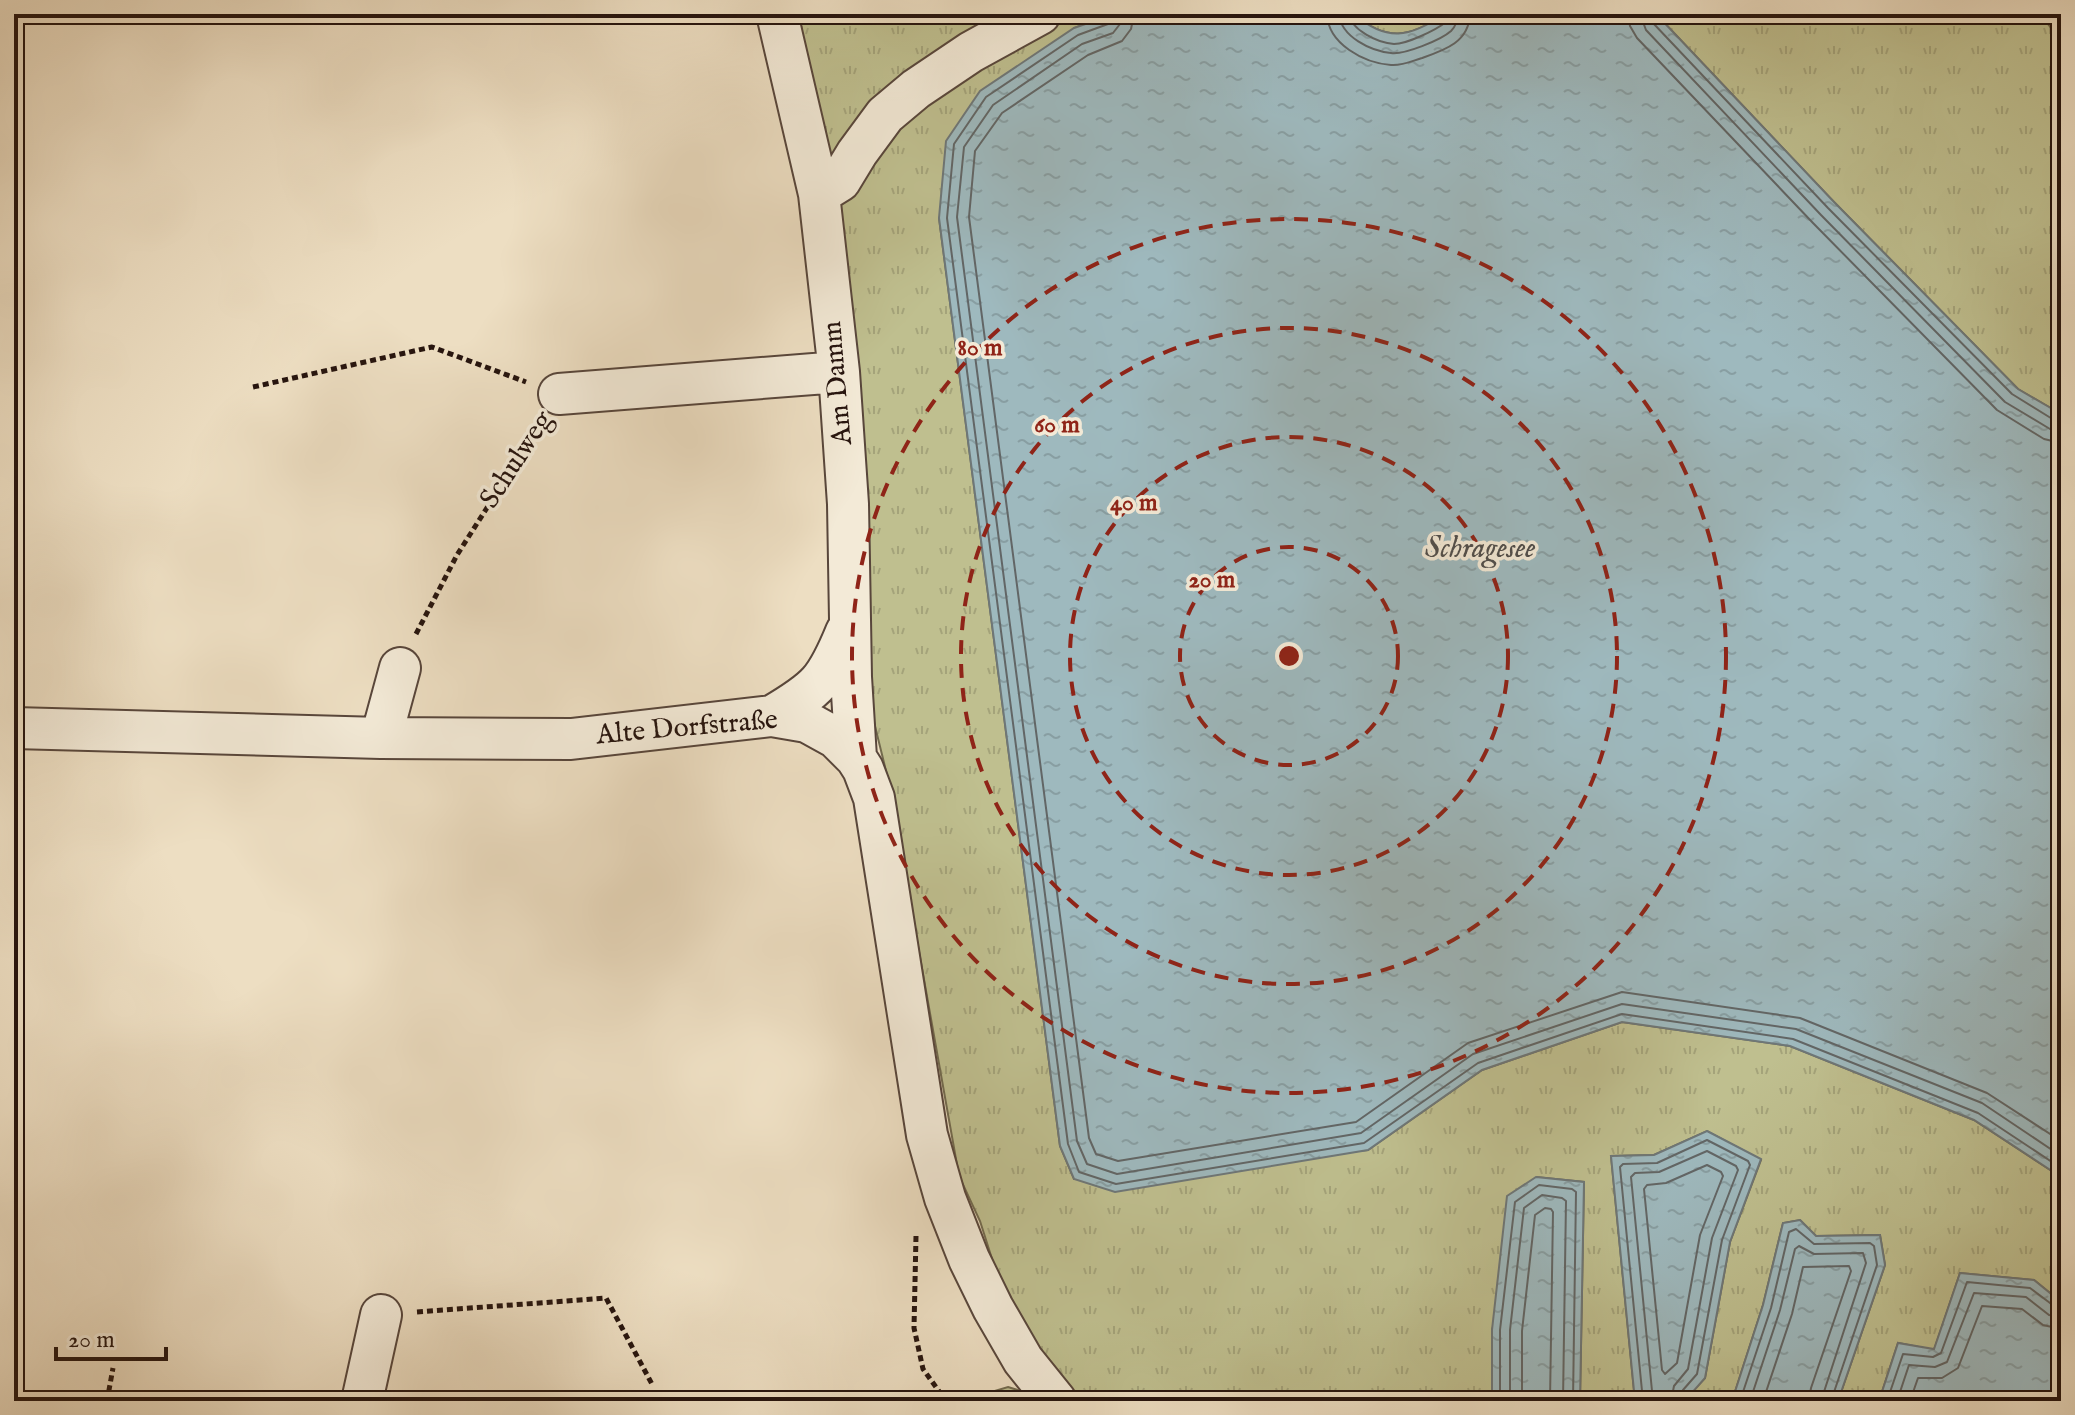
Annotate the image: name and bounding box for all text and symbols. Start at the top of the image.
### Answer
street label: Am Damm [815,319,861,448]
text: 80 m [958,333,1003,364]
street label: Schulweg [473,404,562,515]
text: 60 m [1034,410,1080,441]
text: 40 m [1110,488,1158,519]
water label: Schragesee [1425,530,1535,568]
text: 20 m [1189,565,1236,596]
centre of rings [1275,642,1303,670]
street label: Alte Dorfstraße [594,703,779,753]
scale bar [56,1311,166,1361]
text: 20 m [68,1325,115,1356]

